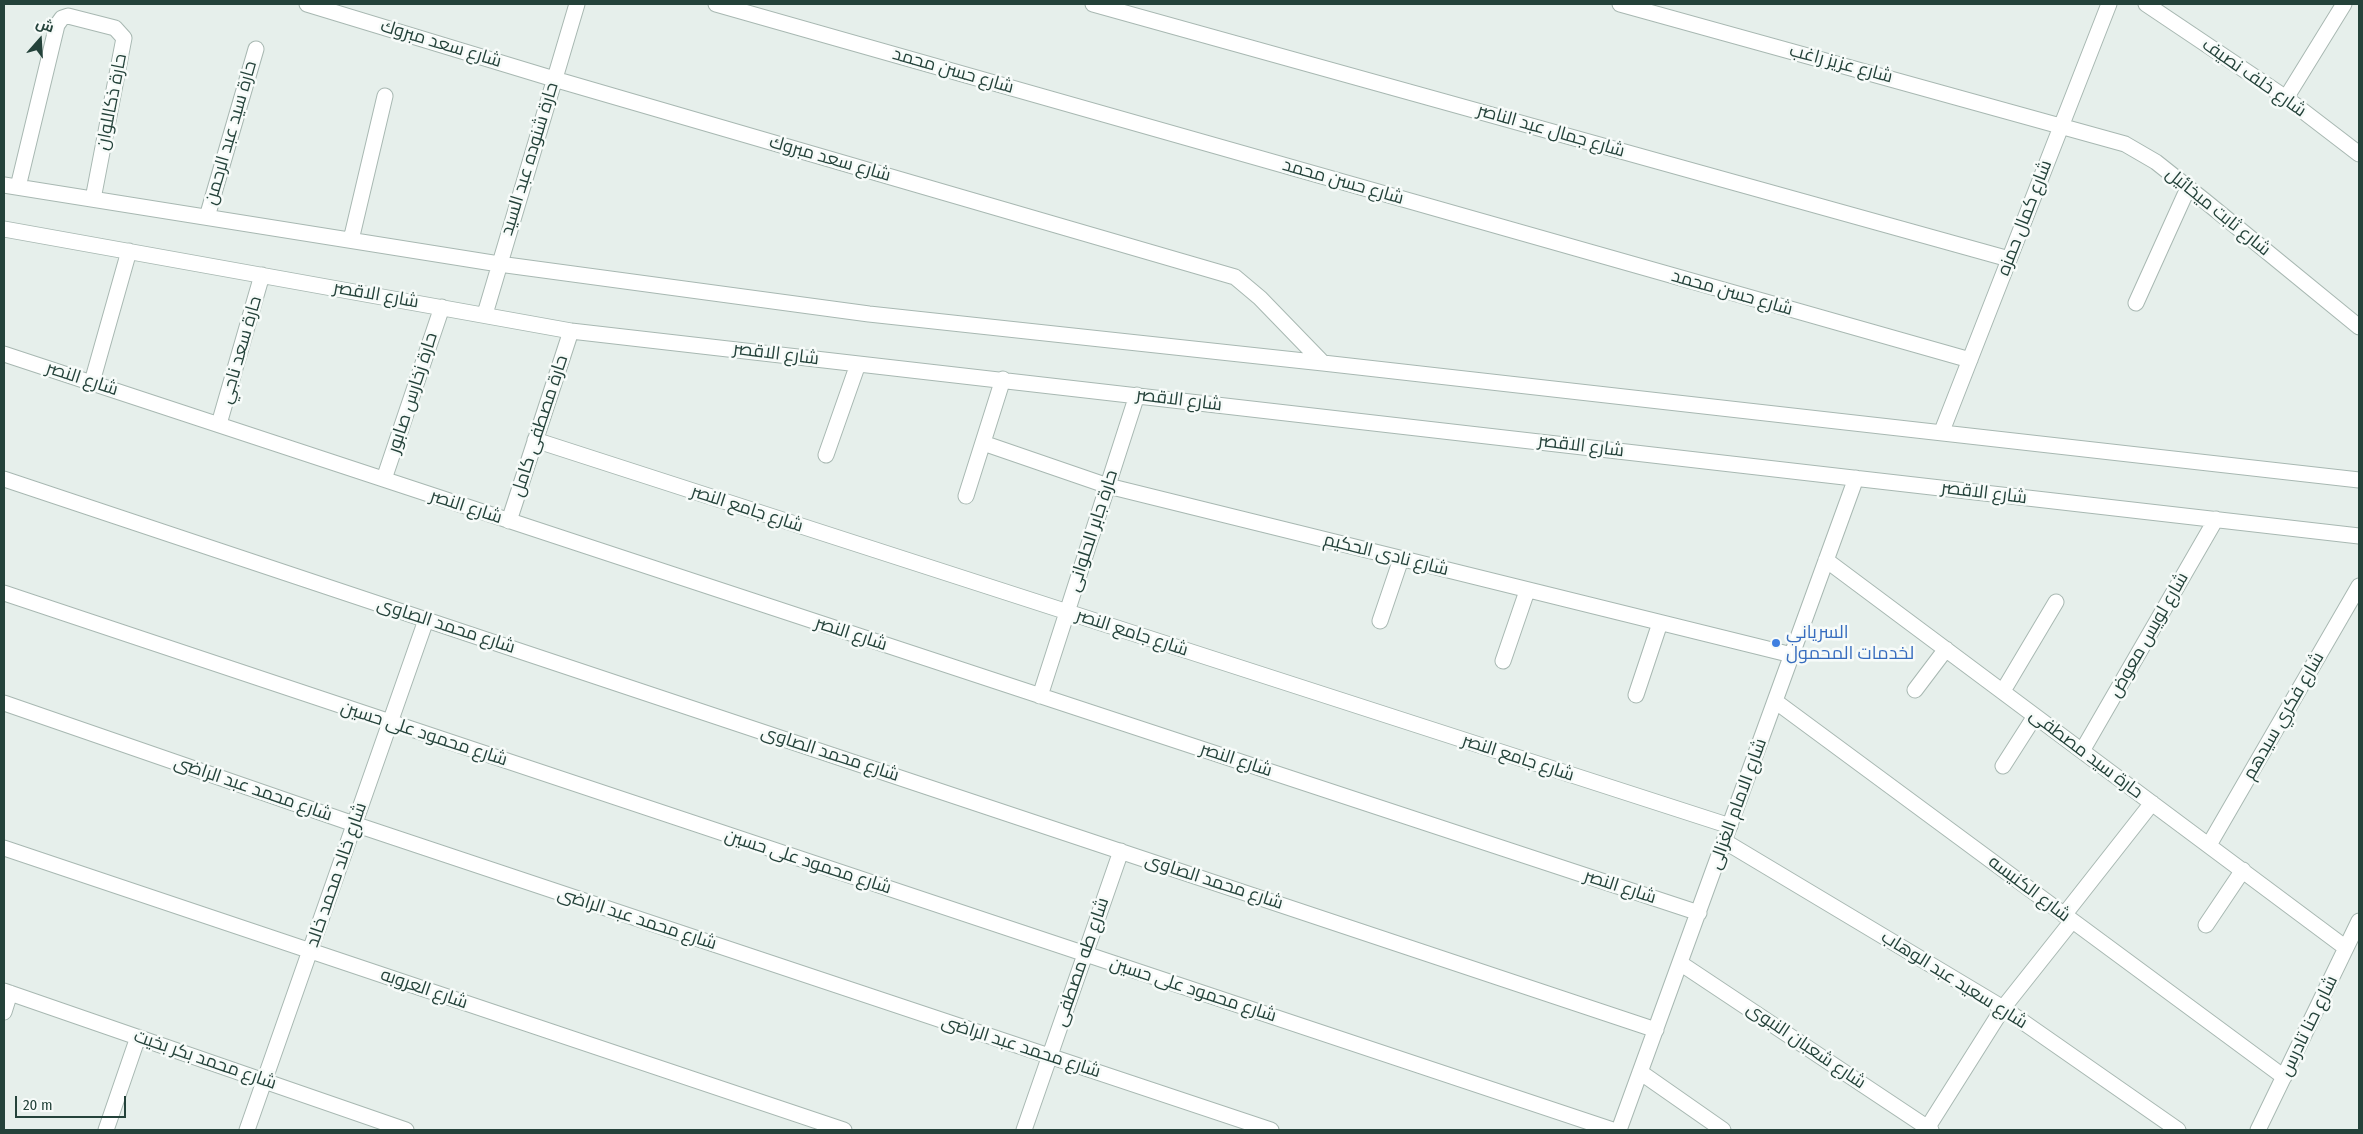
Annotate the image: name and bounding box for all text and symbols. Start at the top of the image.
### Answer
text: ش [34,14,56,36]
north arrow [15,15,65,65]
street label: شارع سعد مبروك [378,15,504,73]
street label: شارع خلف نصيف [2198,34,2310,122]
street label: شارع عزيز راغب [1787,40,1895,88]
street label: شارع حسن محمد [890,43,1016,99]
street label: حارة ذكاللوان [92,52,132,152]
street label: حارة سيد عبد الرحمن [200,59,262,207]
street label: حارة شنوده عبد السيد [496,80,564,238]
street label: شارع جمال عبد الناصر [1475,100,1627,162]
street label: شارع سعد مبروك [767,131,893,187]
street label: شارع حسن محمد [1280,154,1406,210]
street label: شارع كمال حمزه [1993,157,2057,279]
street label: شارع ثابت ميخائيل [2161,163,2275,261]
street label: شارع حسن محمد [1669,265,1795,321]
street label: شارع الاقصر [331,277,421,313]
street label: حارة سعد ناجي [215,294,267,406]
street label: حارة زخارس صابور [383,330,443,456]
street label: شارع الاقصر [732,338,820,370]
street label: حارة مصطفى كامل [507,353,573,499]
street label: شارع النصر [43,357,121,401]
street label: شارع الاقصر [1135,384,1223,416]
street label: شارع الاقصر [1537,430,1625,462]
street label: حارة جابر الحلوانى [1063,467,1123,595]
street label: شارع الاقصر [1940,477,2028,509]
street label: شارع جامع النصر [688,481,806,537]
street label: شارع النصر [427,485,505,529]
street label: شارع نادى الحكيم [1321,529,1451,581]
street label: شارع لويس معوض [2104,569,2194,701]
street label: شارع محمد الصاوى [374,593,518,659]
street label: شارع جامع النصر [1073,605,1191,661]
street label: شارع النصر [812,612,890,656]
place label: السرياني لخدمات المحمول [1786,622,1914,664]
marker: السرياني لخدمات المحمول [1770,637,1782,649]
street label: شارع فكري سيدهم [2239,648,2329,784]
street label: شارع محمود على حسين [338,697,510,771]
street label: حارة سيد مصطفى [2025,704,2147,804]
street label: شارع محمد الصاوى [758,721,902,787]
street label: شارع جامع النصر [1459,730,1577,786]
street label: شارع الامام الغزالى [1704,736,1772,872]
street label: شارع النصر [1197,738,1275,782]
street label: شارع محمد عبد الراضى [171,752,335,826]
street label: شارع خالد محمد خالد [302,800,372,950]
street label: شارع محمود على حسين [722,825,894,899]
street label: شارع محمد الصاوى [1142,849,1286,915]
street label: شارع الكنيسه [1984,851,2074,927]
street label: شارع النصر [1581,865,1659,909]
street label: شارع محمد عبد الراضى [555,883,719,955]
street label: شارع طه مصطفى [1050,895,1114,1029]
street label: شارع سعيد عبد الوهاب [1877,926,2031,1034]
street label: شارع محمود على حسين [1107,953,1279,1027]
street label: شارع العروبه [378,964,470,1014]
street label: شارع حنا تادرس [2275,972,2343,1080]
street label: شارع شعبان النبوى [1742,998,1870,1094]
street label: شارع محمد عبد الراضى [939,1011,1103,1083]
street label: شارع محمد بكر بخيت [131,1025,279,1095]
scale bar [18,1086,129,1118]
text: 20 m [23,1096,53,1114]

